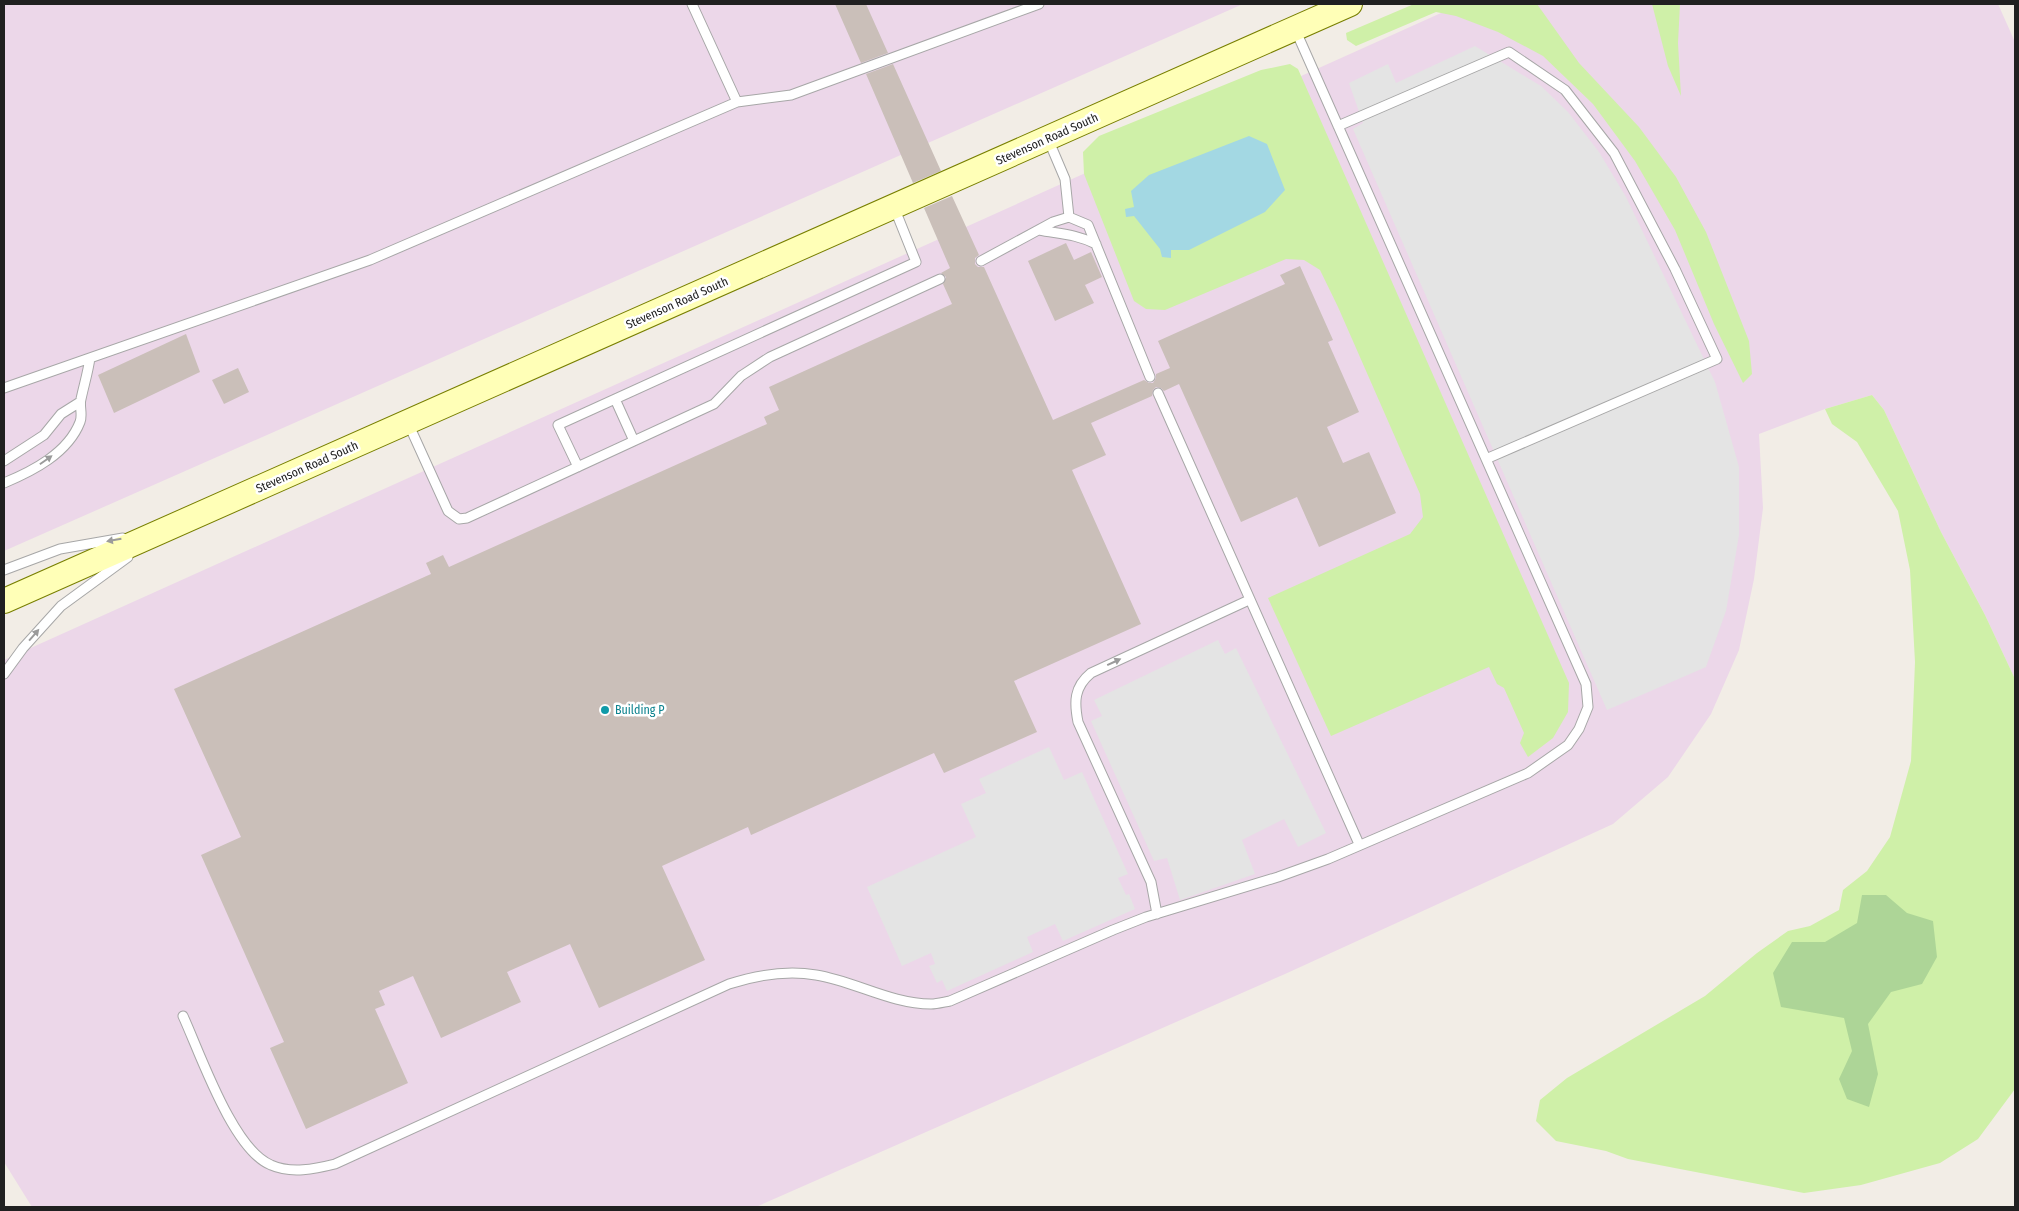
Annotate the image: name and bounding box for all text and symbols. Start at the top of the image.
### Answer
street label: Stevenson Road South [994,110,1100,168]
street label: Stevenson Road South [624,274,730,332]
street label: Stevenson Road South [254,438,360,496]
one-way arrow [40,455,53,465]
one-way arrow [106,536,122,544]
one-way arrow [28,629,39,642]
one-way arrow [1107,658,1121,666]
place label: Building P [615,703,665,717]
marker: Building P [599,704,611,716]

